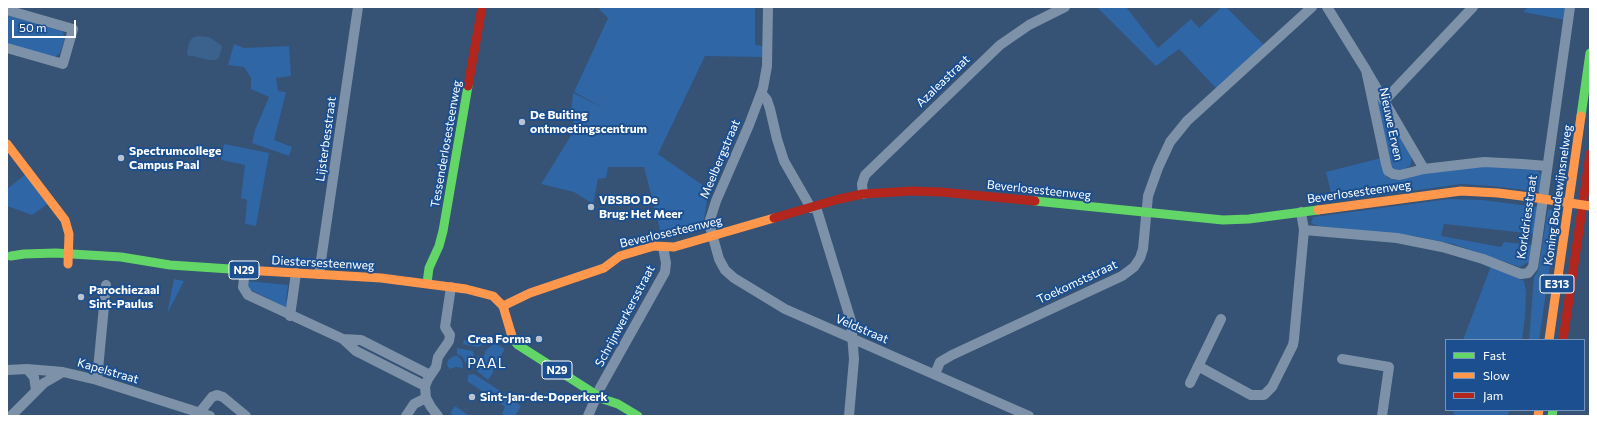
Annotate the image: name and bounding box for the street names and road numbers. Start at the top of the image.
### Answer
street label: Azaleastraat [913,52,973,110]
street label: Tessenderlosesteenweg [428,79,464,209]
street label: Nieuwe Erven [1376,86,1406,162]
street label: Lijsterbesstraat [313,96,339,182]
street label: Meelbergstraat [697,117,743,201]
street label: Koning Boudewijnsnelweg [1541,124,1575,266]
street label: Korkdriesstraat [1514,174,1540,260]
street label: Beverlosesteenweg [986,177,1092,203]
street label: Beverlosesteenweg [1306,178,1412,206]
street label: Beverlosesteenweg [618,213,724,251]
street label: Diestersesteenweg [271,253,375,273]
street label: Toekomststraat [1035,257,1119,307]
road number: N29 [229,261,259,279]
street label: Schrijnwerkersstraat [592,263,658,369]
road number: E313 [1540,275,1574,293]
street label: Veldstraat [833,311,891,347]
street label: Kapelstraat [76,355,140,387]
road number: N29 [542,361,572,379]

